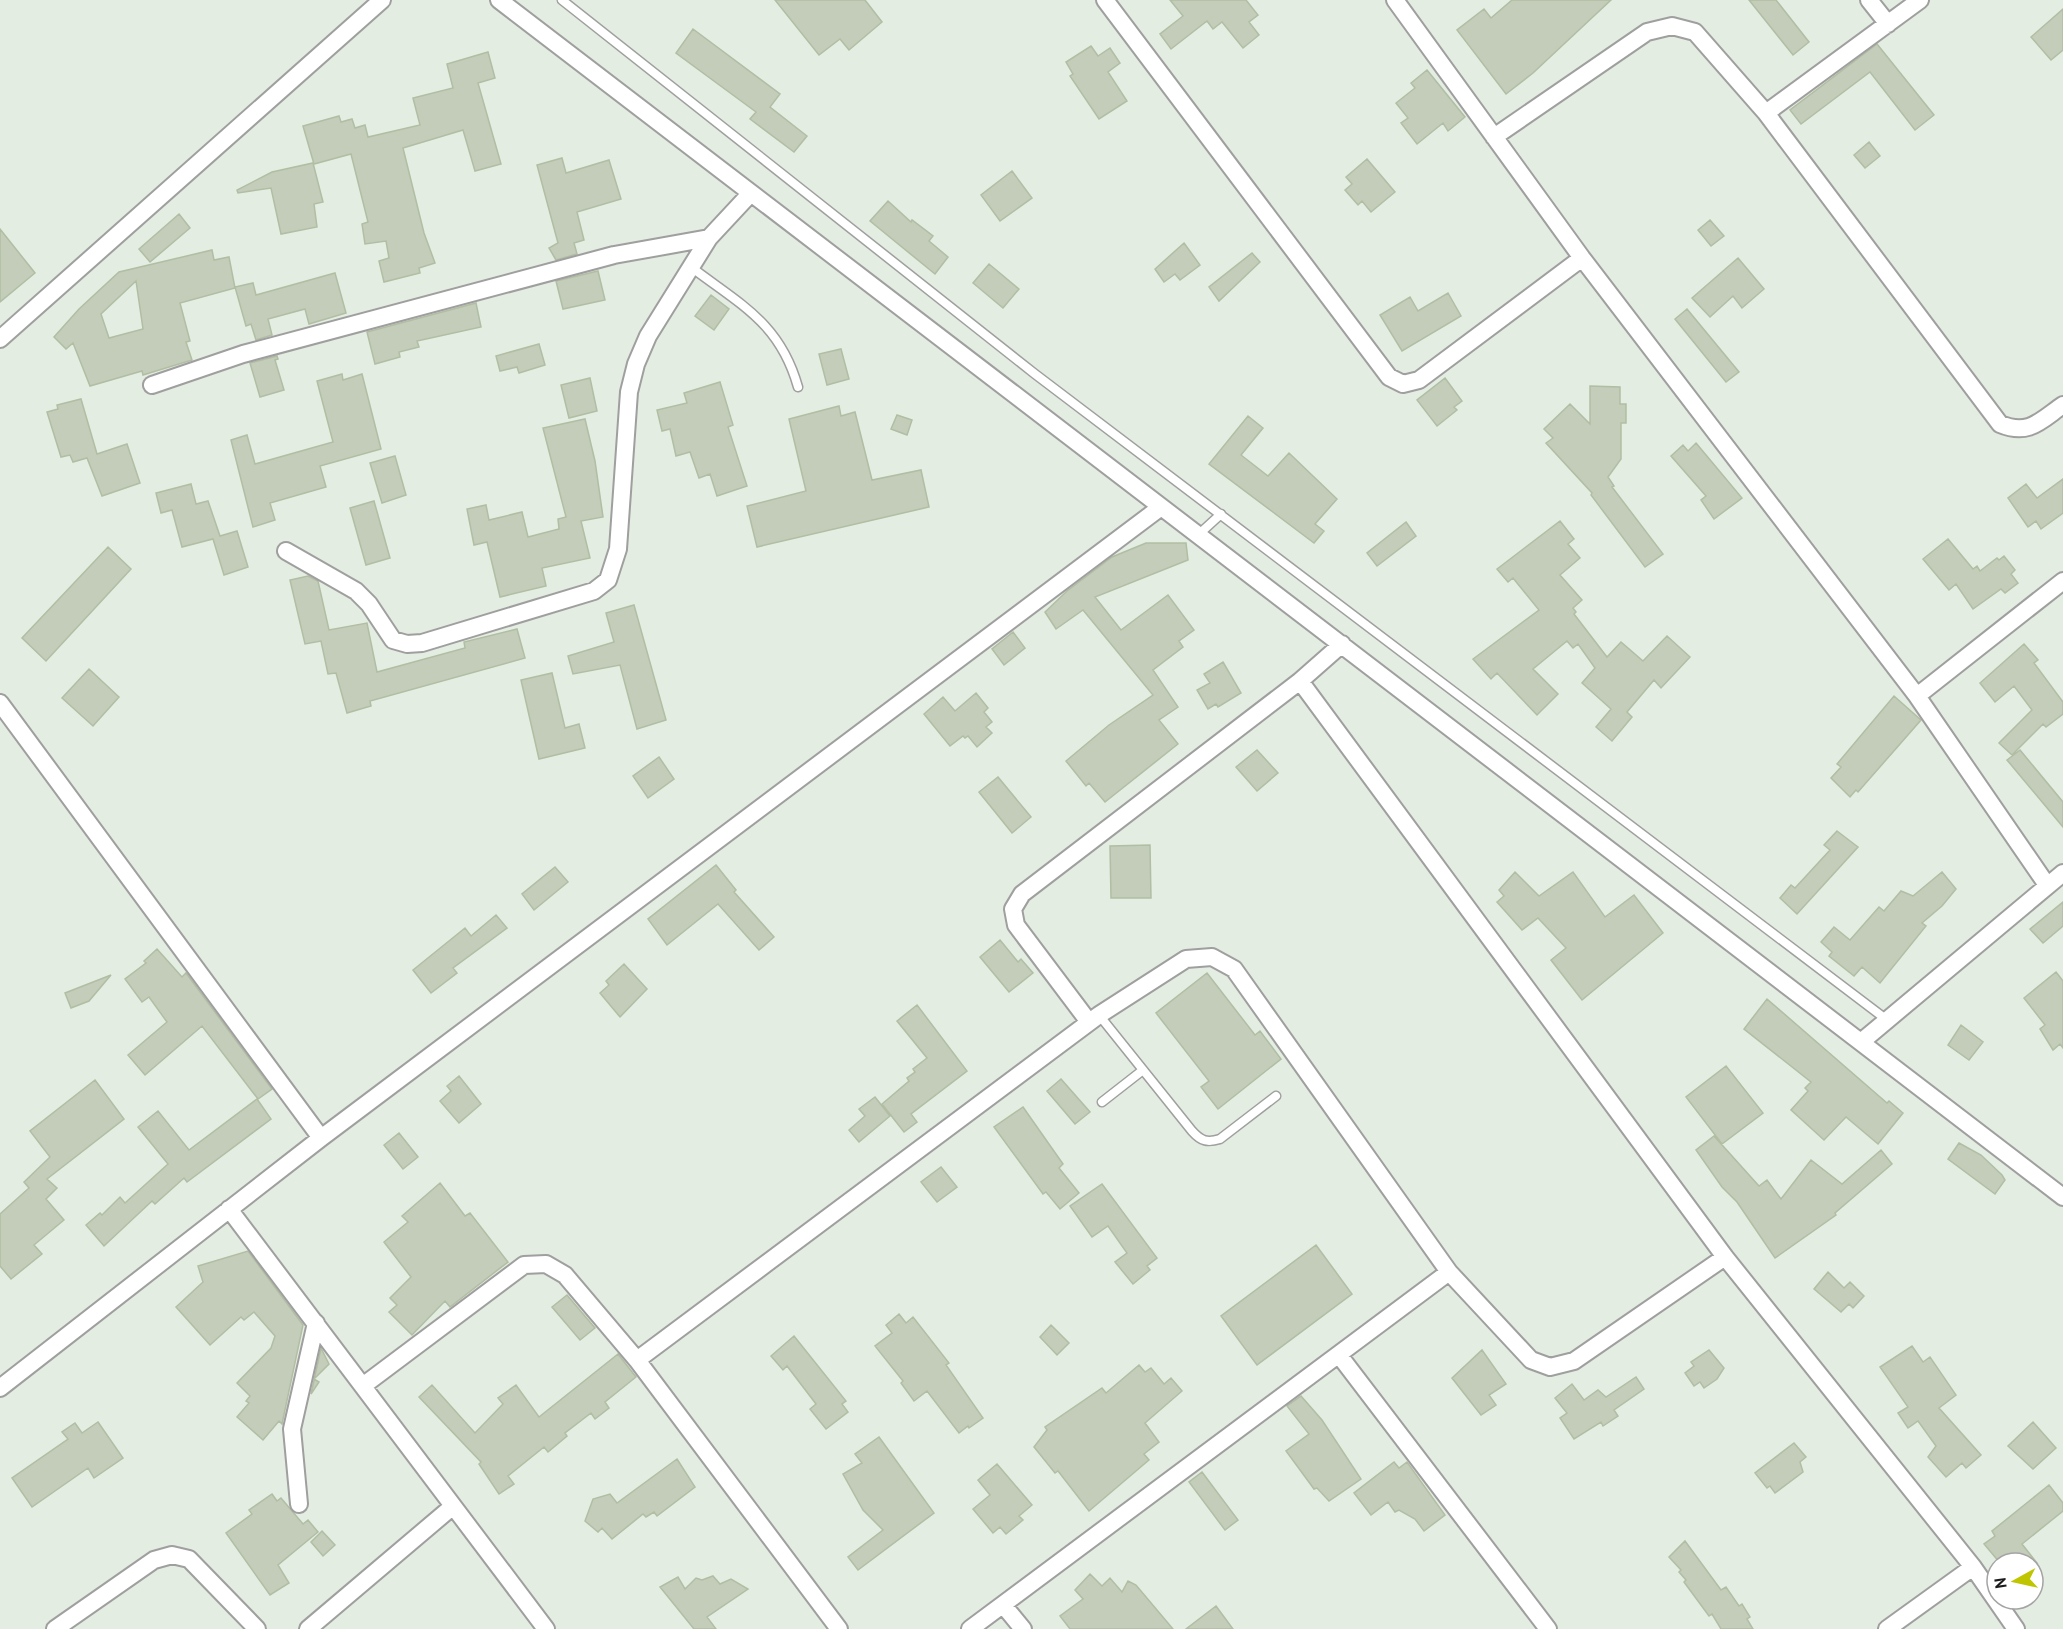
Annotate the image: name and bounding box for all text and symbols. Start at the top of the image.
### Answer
north arrow [1985,1551,2045,1611]
text: N [1990,1576,2011,1590]

